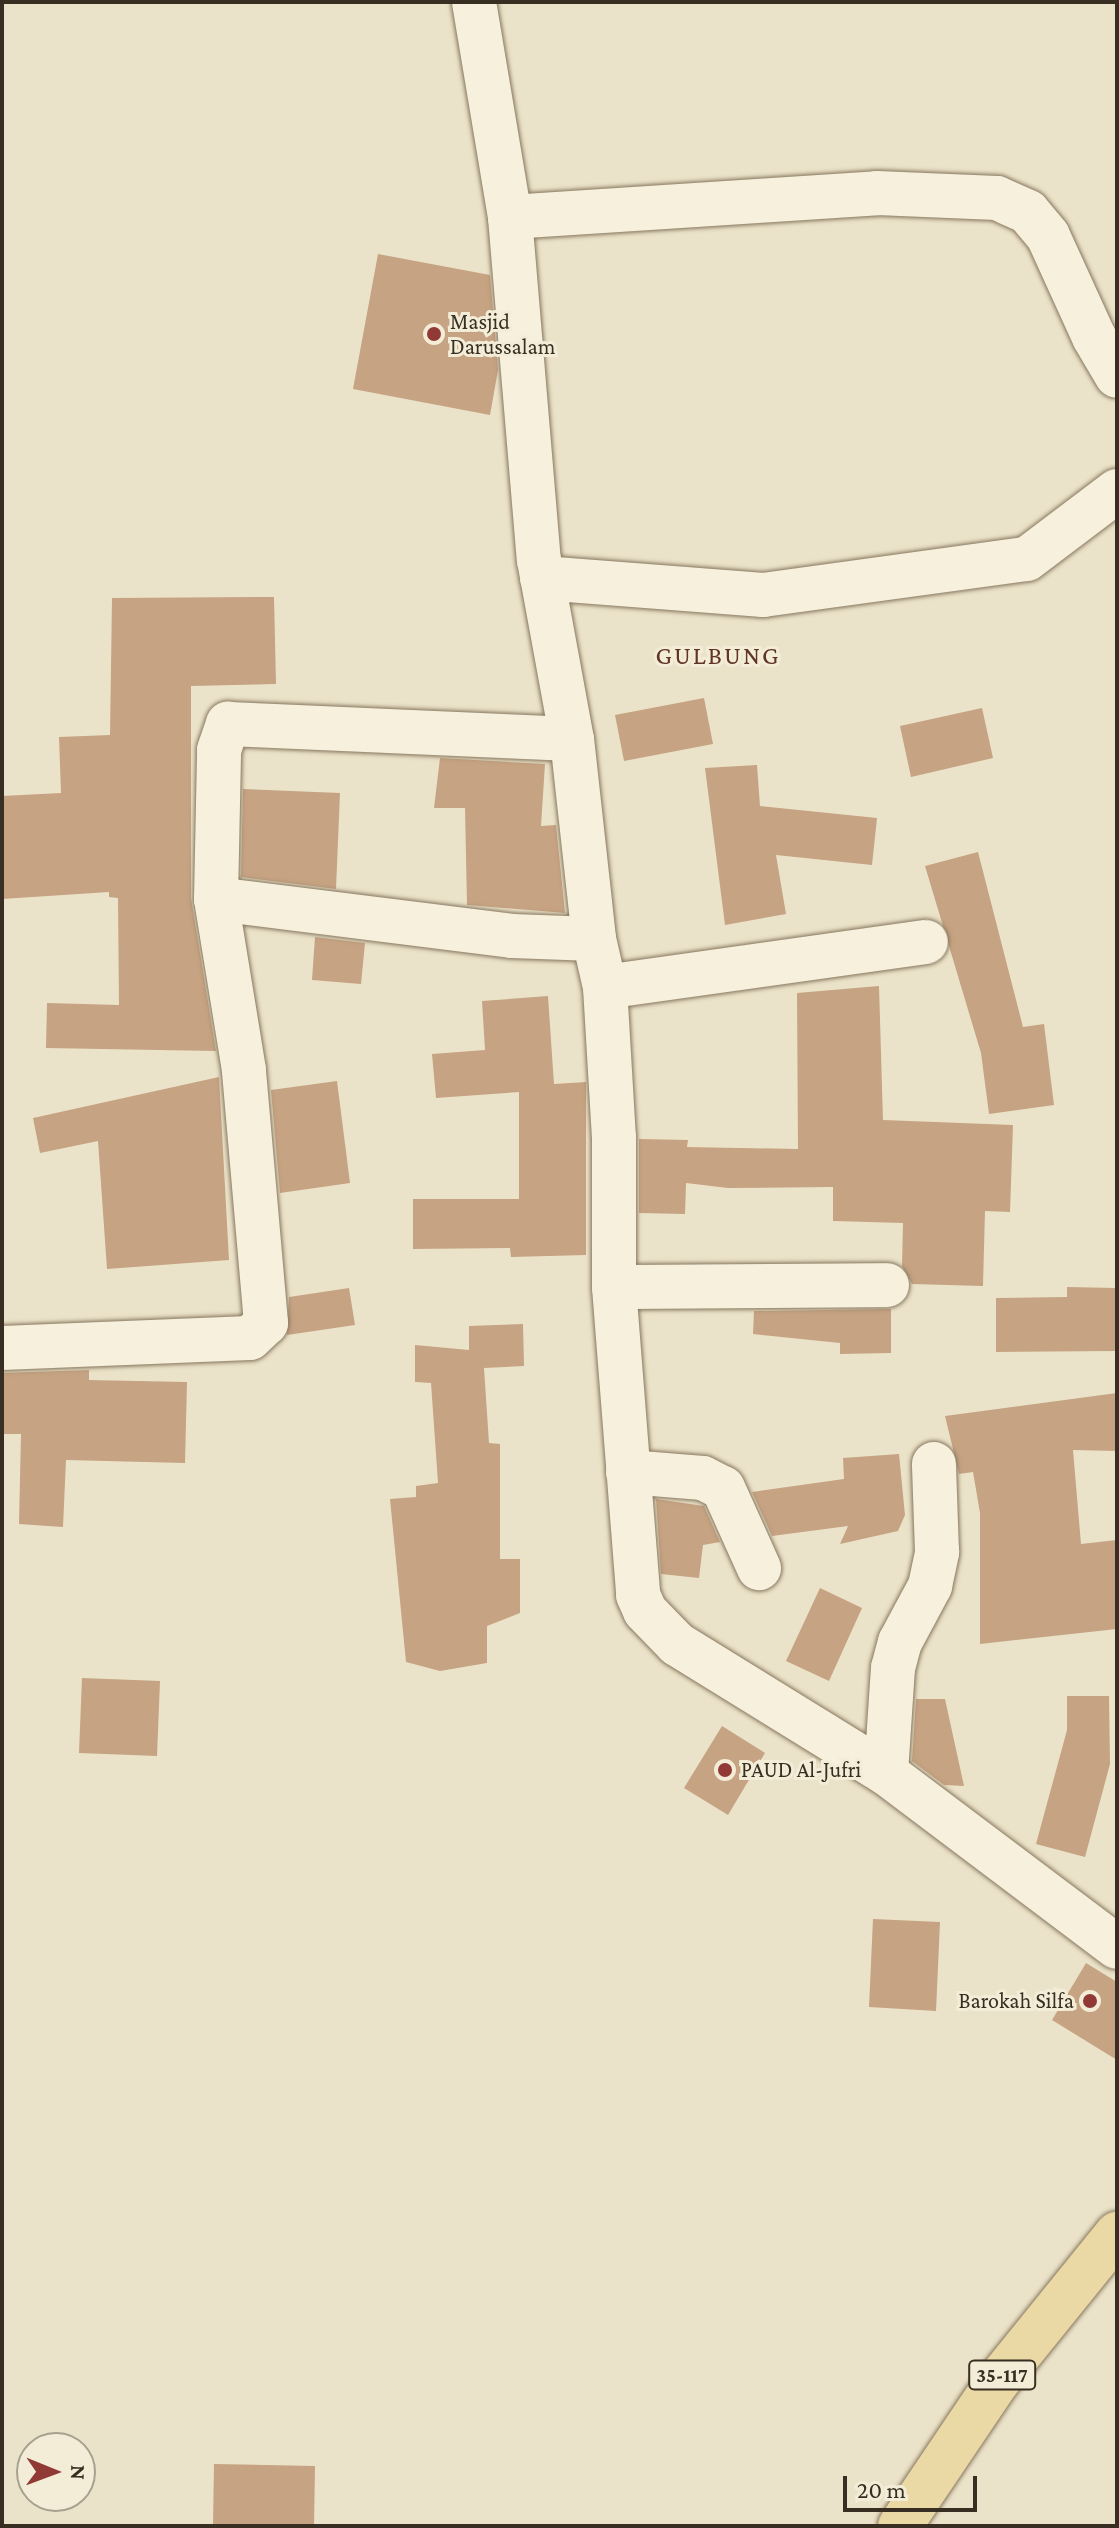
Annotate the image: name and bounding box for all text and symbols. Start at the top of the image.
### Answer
place label: Masjid Darussalam [450,308,555,360]
marker: Masjid Darussalam [425,325,443,343]
district label: GULBUNG [656,640,780,672]
place label: PAUD Al-Jufri [741,1757,861,1783]
marker: PAUD Al-Jufri [716,1761,734,1779]
place label: Barokah Silfa [958,1988,1074,2014]
marker: Barokah Silfa [1081,1992,1099,2010]
road number: 35-117 [968,2359,1036,2391]
north arrow [16,2432,96,2512]
scale bar [847,2460,981,2510]
text: N [66,2465,91,2480]
text: 20 m [857,2476,906,2503]

